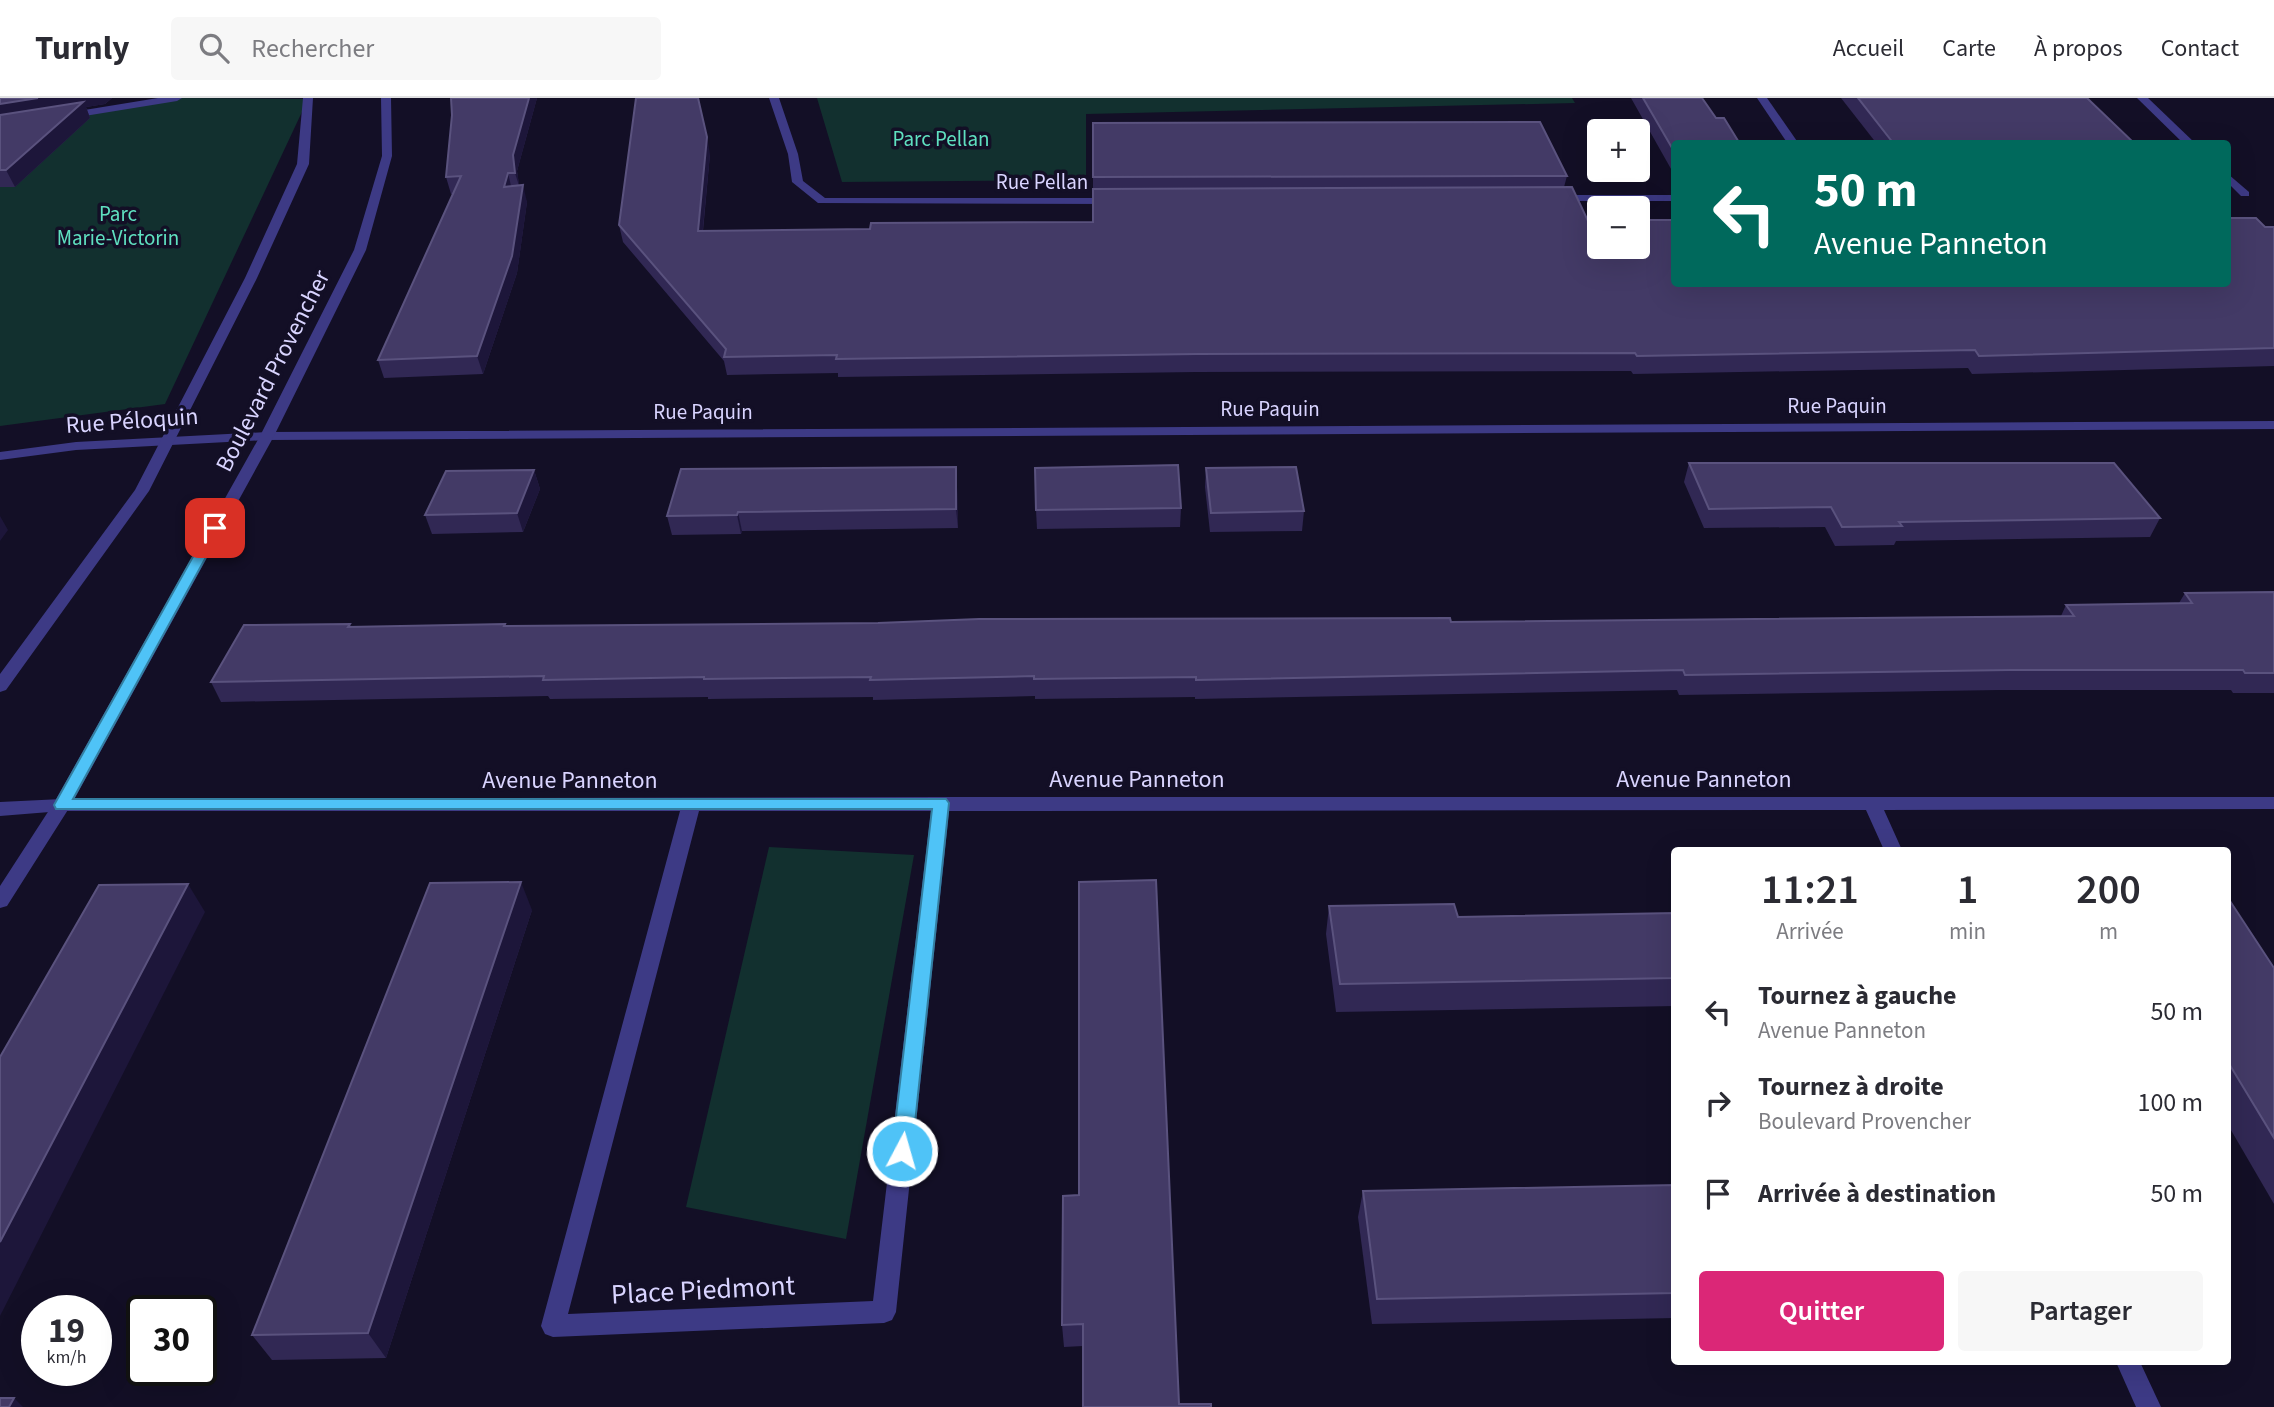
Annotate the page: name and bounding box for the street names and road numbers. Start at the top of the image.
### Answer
street label: Rue Pellan [996,167,1088,197]
street label: Boulevard Provencher [207,263,339,478]
street label: Rue Paquin [1787,391,1887,421]
street label: Rue Paquin [1220,394,1320,424]
street label: Rue Paquin [653,397,753,427]
street label: Rue Péloquin [65,399,199,443]
street label: Avenue Panneton [1049,762,1225,797]
street label: Avenue Panneton [1616,762,1792,797]
street label: Avenue Panneton [482,763,658,798]
street label: Place Piedmont [610,1265,796,1315]

